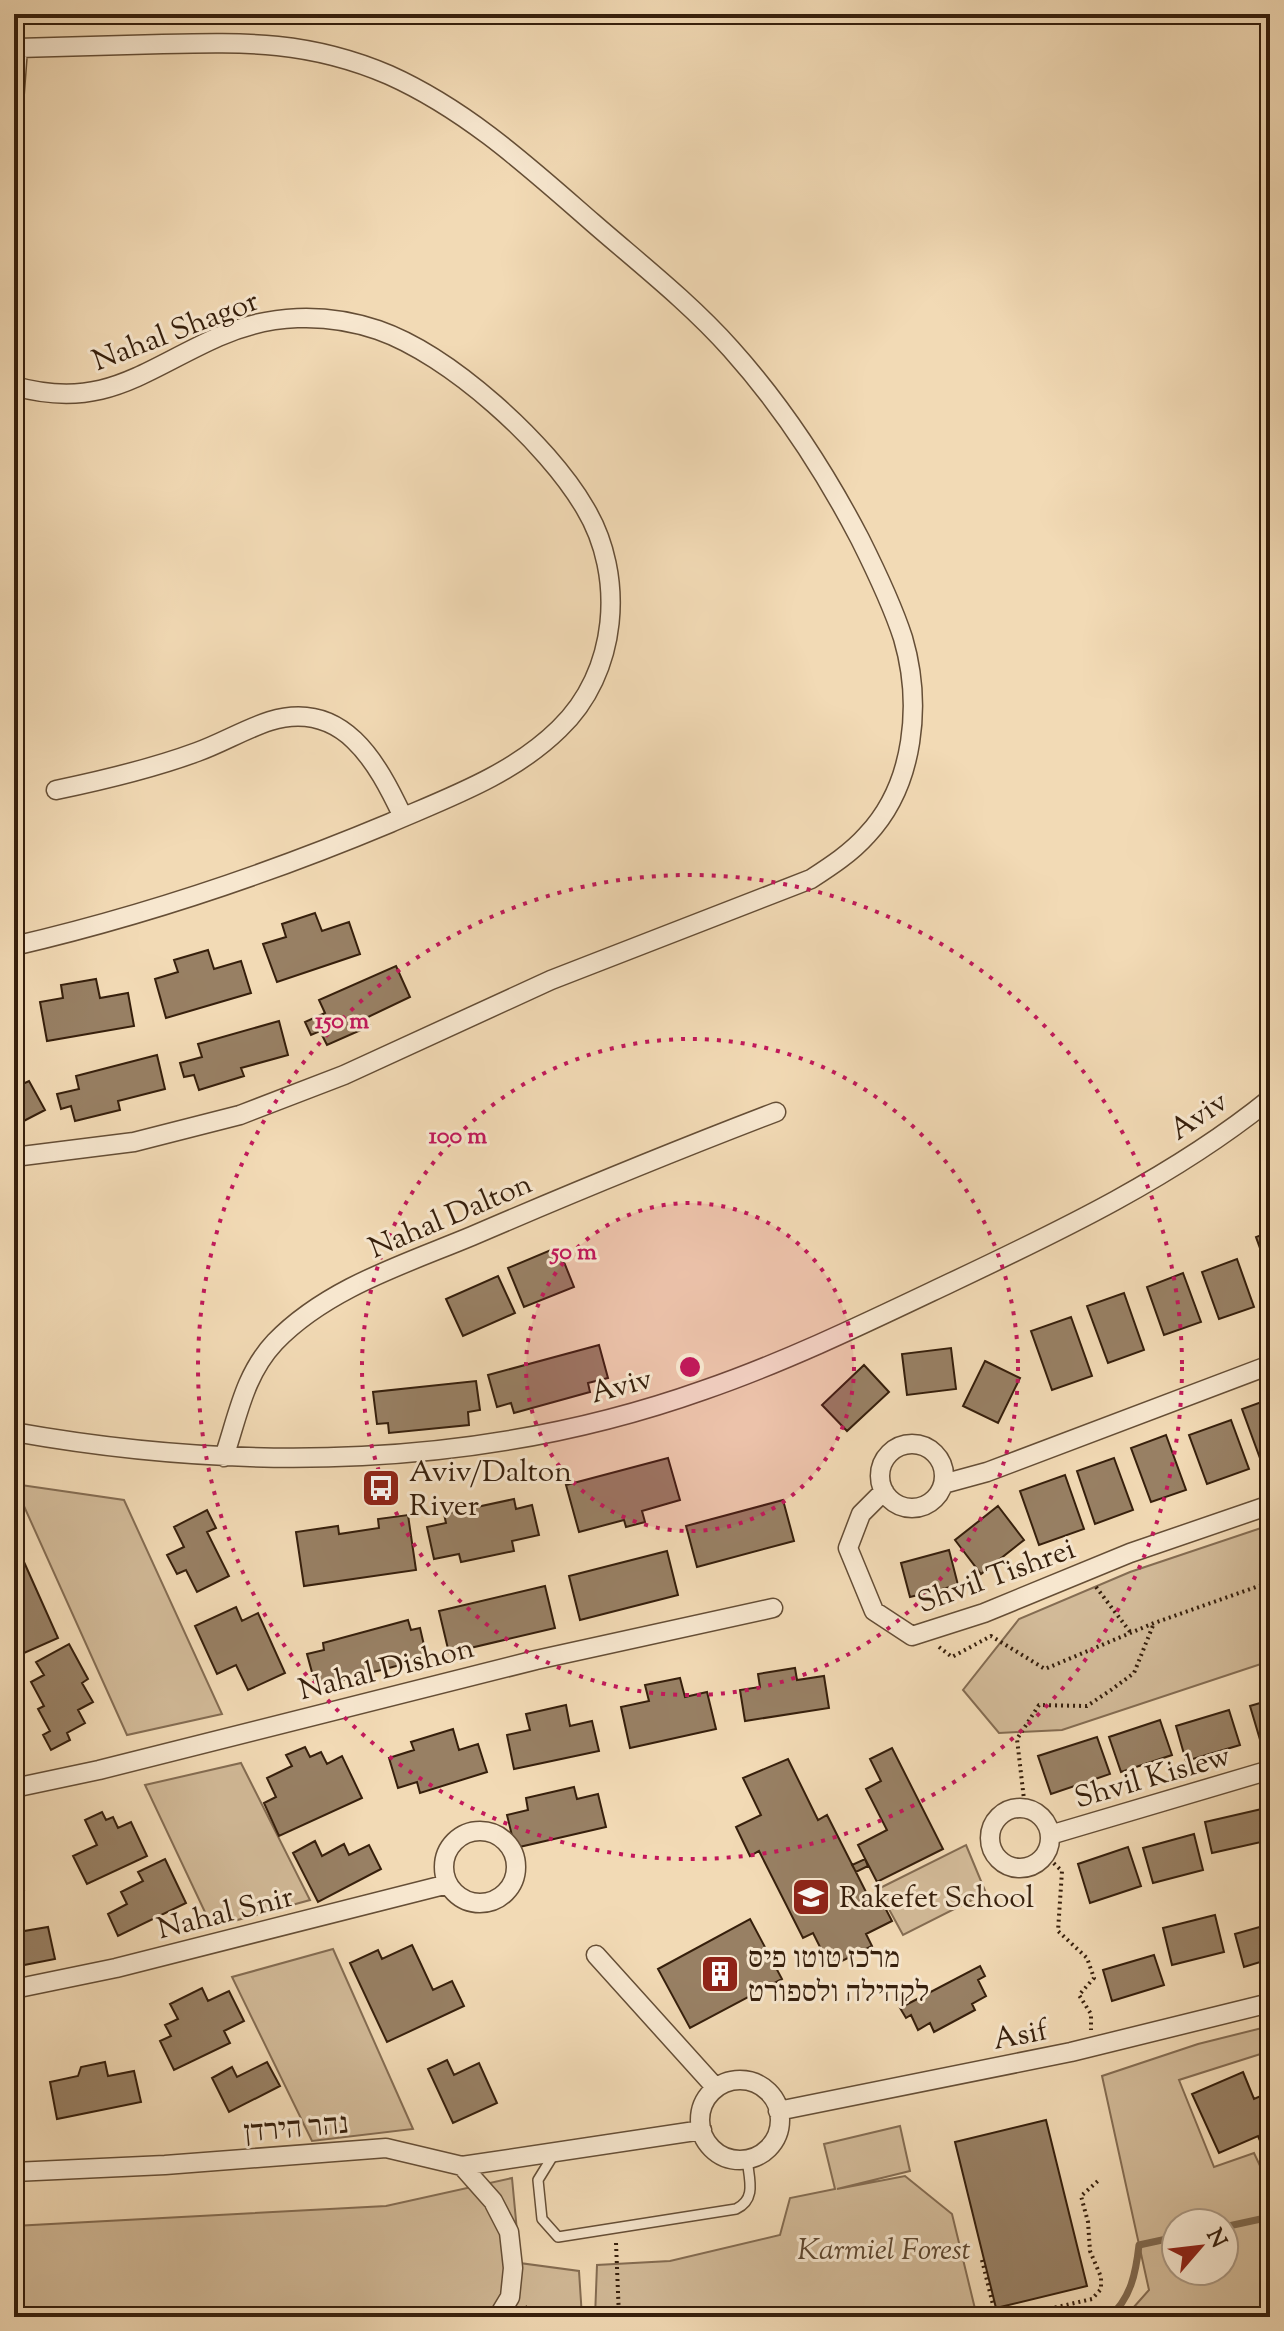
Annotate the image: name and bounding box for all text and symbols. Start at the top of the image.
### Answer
street label: Nahal Shagor [87,281,265,384]
text: 150 m [315,1005,369,1039]
street label: Aviv [1161,1082,1238,1152]
text: 100 m [429,1120,487,1154]
street label: Nahal Dalton [363,1163,540,1271]
text: 50 m [549,1236,597,1270]
centre of rings [676,1353,704,1381]
street label: Aviv [586,1358,658,1416]
place label: Aviv/Dalton River [409,1452,572,1529]
bus stop icon: Aviv/Dalton River [360,1467,402,1509]
street label: Shvil Tishrei [912,1529,1082,1626]
street label: Nahal Dishon [294,1628,479,1713]
street label: Shvil Kislew [1070,1736,1236,1821]
school or university icon: Rakefet School [790,1876,832,1918]
street label: Nahal Snir [153,1877,298,1952]
place label: Rakefet School [839,1878,1034,1921]
place label: מרכז טוטו פיס לקהילה ולספורט [748,1938,929,2015]
building icon: מרכז טוטו פיס לקהילה ולספורט [699,1953,741,1995]
street label: Asif [989,2010,1053,2063]
street label: נהר הירדן [242,2104,350,2155]
north arrow [1160,2207,1240,2287]
text: N [1197,2224,1233,2255]
park label: Karmiel Forest [797,2230,971,2273]

